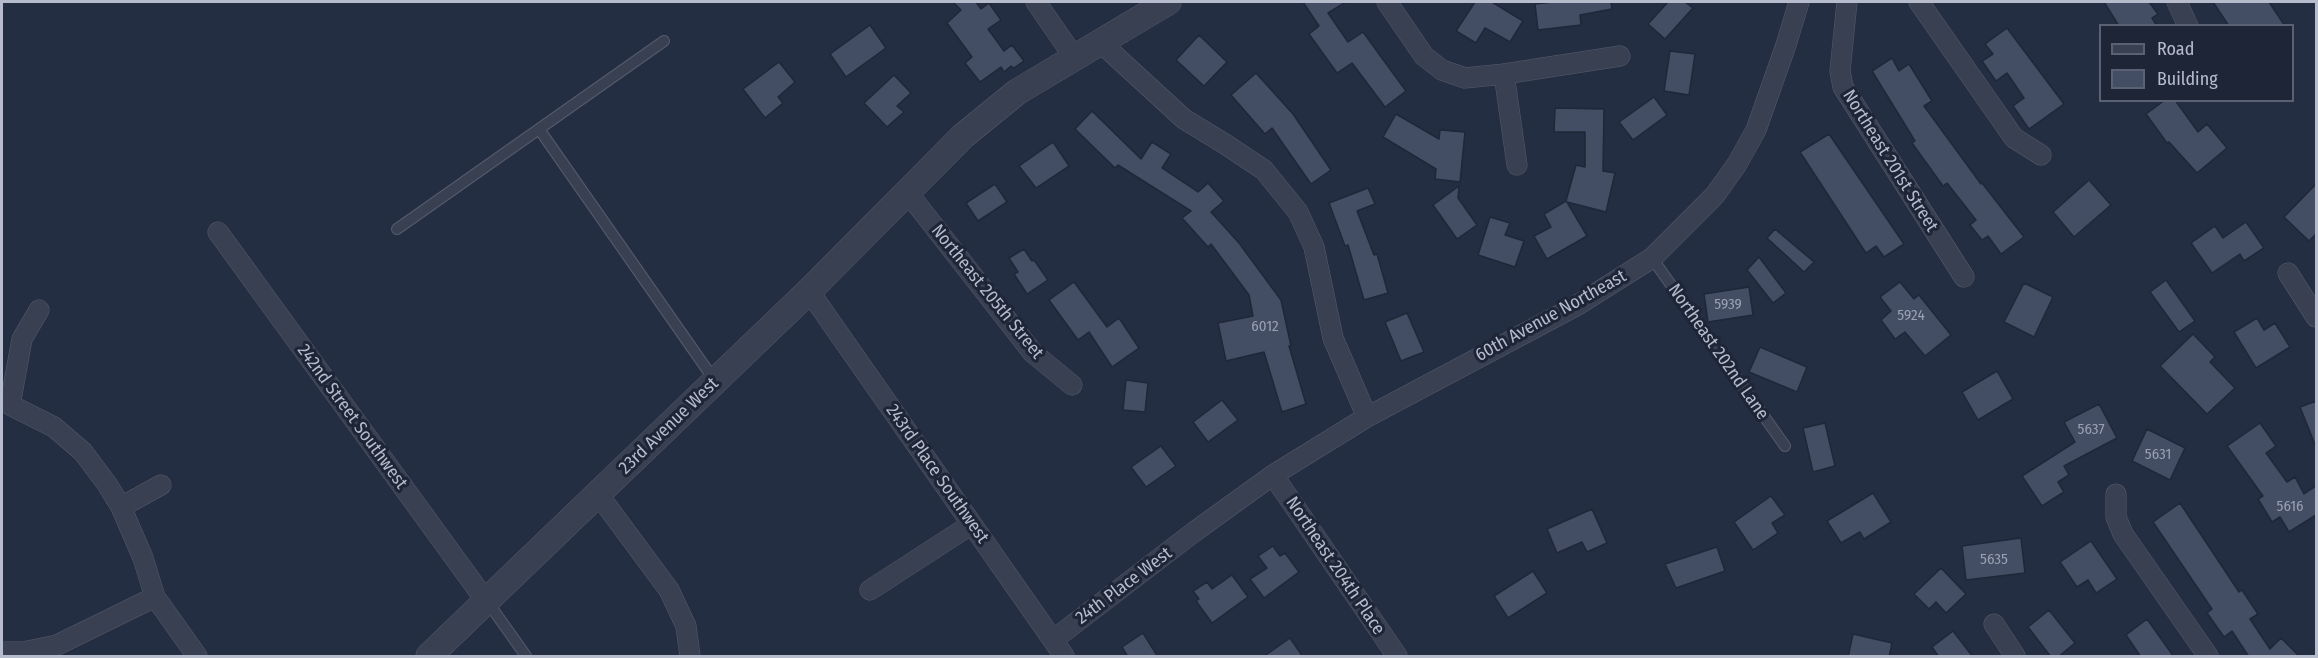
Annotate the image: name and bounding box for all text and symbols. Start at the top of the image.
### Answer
legend [2099,24,2294,102]
text: Road [2157,38,2194,60]
text: Building [2157,68,2218,90]
street label: Northeast 201st Street [1838,86,1942,236]
street label: Northeast 205th Street [926,220,1048,364]
street label: 60th Avenue Northeast [1472,266,1630,366]
street label: Northeast 202nd Lane [1663,280,1773,424]
house number: 5939 [1714,296,1742,314]
house number: 5924 [1897,307,1925,325]
house number: 6012 [1251,318,1279,336]
street label: 242nd Street Southwest [292,341,412,493]
street label: 23rd Avenue West [615,373,723,479]
street label: 243rd Place Southwest [881,400,993,548]
house number: 5637 [2078,421,2104,439]
house number: 5631 [2145,446,2171,464]
street label: Northeast 204th Place [1281,493,1389,639]
house number: 5616 [2277,498,2303,516]
street label: 24th Place West [1072,543,1176,629]
house number: 5635 [1980,551,2008,569]

